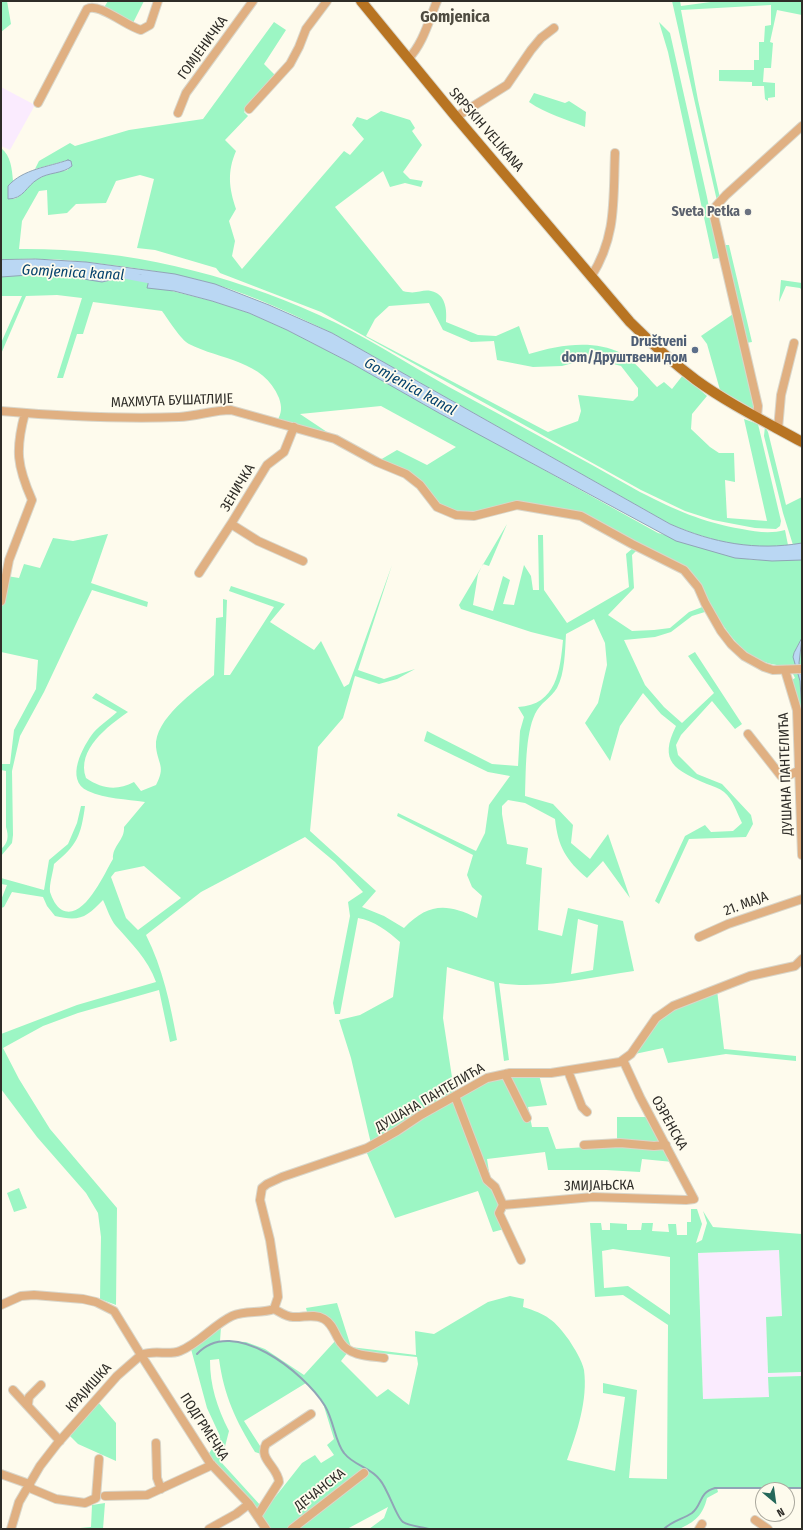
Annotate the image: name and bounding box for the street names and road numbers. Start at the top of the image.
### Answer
street label: ГОМЈЕНИЧКА [174,13,232,83]
street label: SRPSKIH VELIKANA [445,85,527,175]
street label: МАХМУТА БУШАТЛИЈЕ [111,390,233,412]
street label: ЗЕНИЧКА [217,461,259,515]
street label: ДУШАНА ПАНТЕЛИЋА [775,712,797,836]
street label: 21. МАЈА [721,888,771,920]
street label: ДУШАНА ПАНТЕЛИЋА [372,1060,488,1136]
street label: ОЗРЕНСКА [647,1093,691,1153]
street label: ЗМИЈАЊСКА [564,1177,634,1195]
street label: КРАЈИШКА [63,1360,115,1416]
street label: ПОДГРМЕЧКА [176,1390,232,1464]
street label: ДЕЧАНСКА [291,1465,349,1515]

